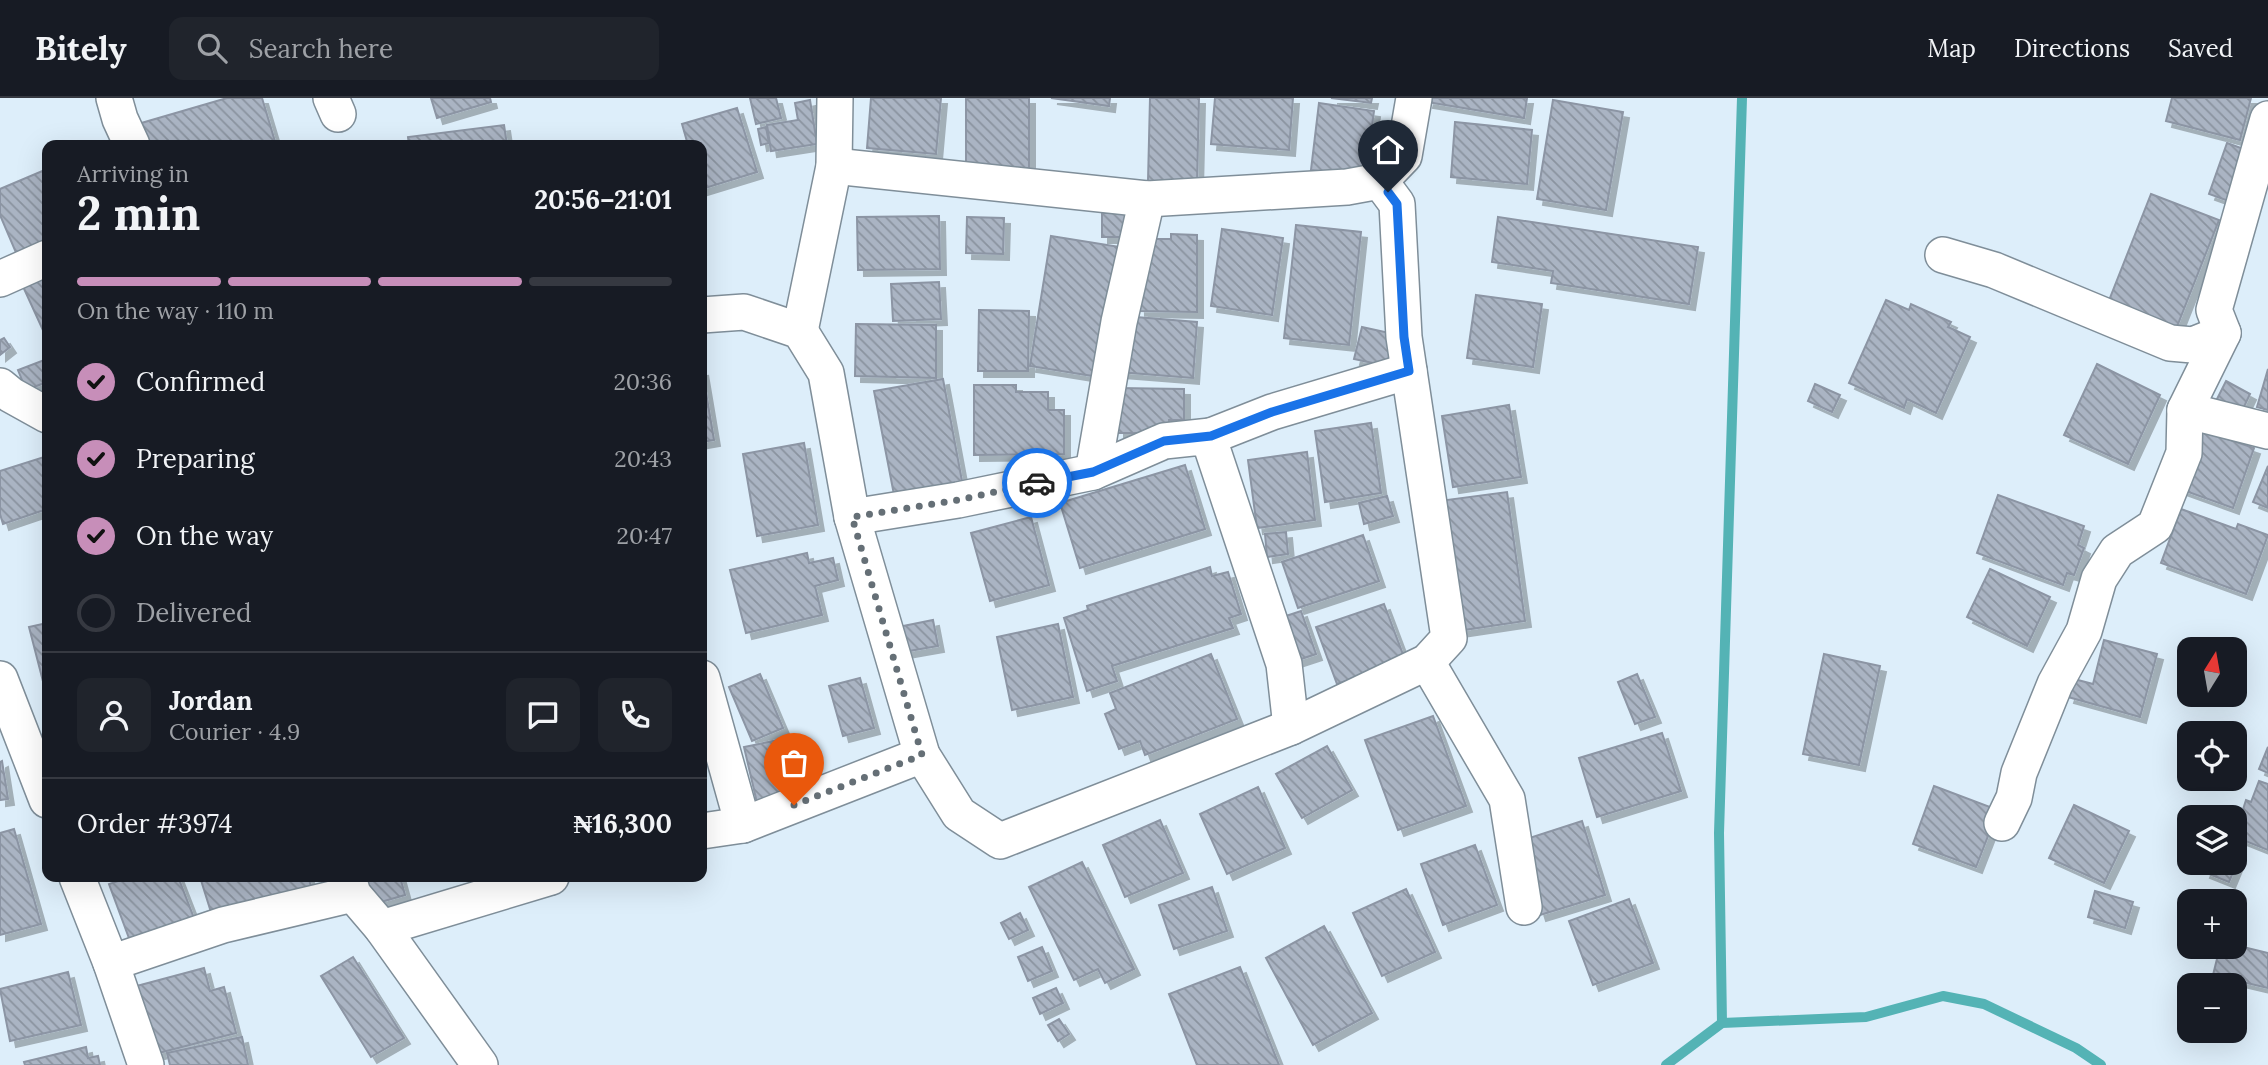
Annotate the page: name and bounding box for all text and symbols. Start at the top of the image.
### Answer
search box [169,17,659,80]
text: Bitely [35,27,127,69]
icon: search [193,29,231,67]
text: Search here [249,32,393,65]
text: Map [1927,33,1976,64]
text: Directions [2014,33,2130,64]
text: Saved [2168,33,2233,64]
pin [1358,120,1418,192]
icon: home [1369,131,1407,169]
text: Arriving in [77,159,189,188]
text: 20:56–21:01 [534,183,672,216]
text: 2 min [77,184,200,243]
text: On the way · 110 m [77,296,274,325]
icon: check [77,363,115,401]
text: Confirmed [136,365,265,398]
text: 20:36 [614,367,672,396]
icon: check [77,440,115,478]
text: Preparing [136,442,255,475]
text: 20:43 [614,444,672,473]
courier [1002,448,1072,518]
icon: car [1018,464,1056,502]
icon: check [77,517,115,555]
text: On the way [136,519,273,552]
text: 20:47 [617,521,672,550]
text: Delivered [136,596,252,629]
north arrow [2177,637,2247,707]
map controls [2177,637,2247,1043]
button: person [77,678,151,752]
button: chat [506,678,580,752]
button: phone [598,678,672,752]
text: Jordan [169,684,253,717]
text: Courier · 4.9 [169,717,300,746]
button: locate [2177,721,2247,791]
pin [764,733,824,805]
icon: bag [775,744,813,782]
button: layers [2177,805,2247,875]
text: Order #3974 [77,807,233,840]
text: ₦16,300 [574,807,672,840]
button: + [2177,889,2247,959]
button: − [2177,973,2247,1043]

